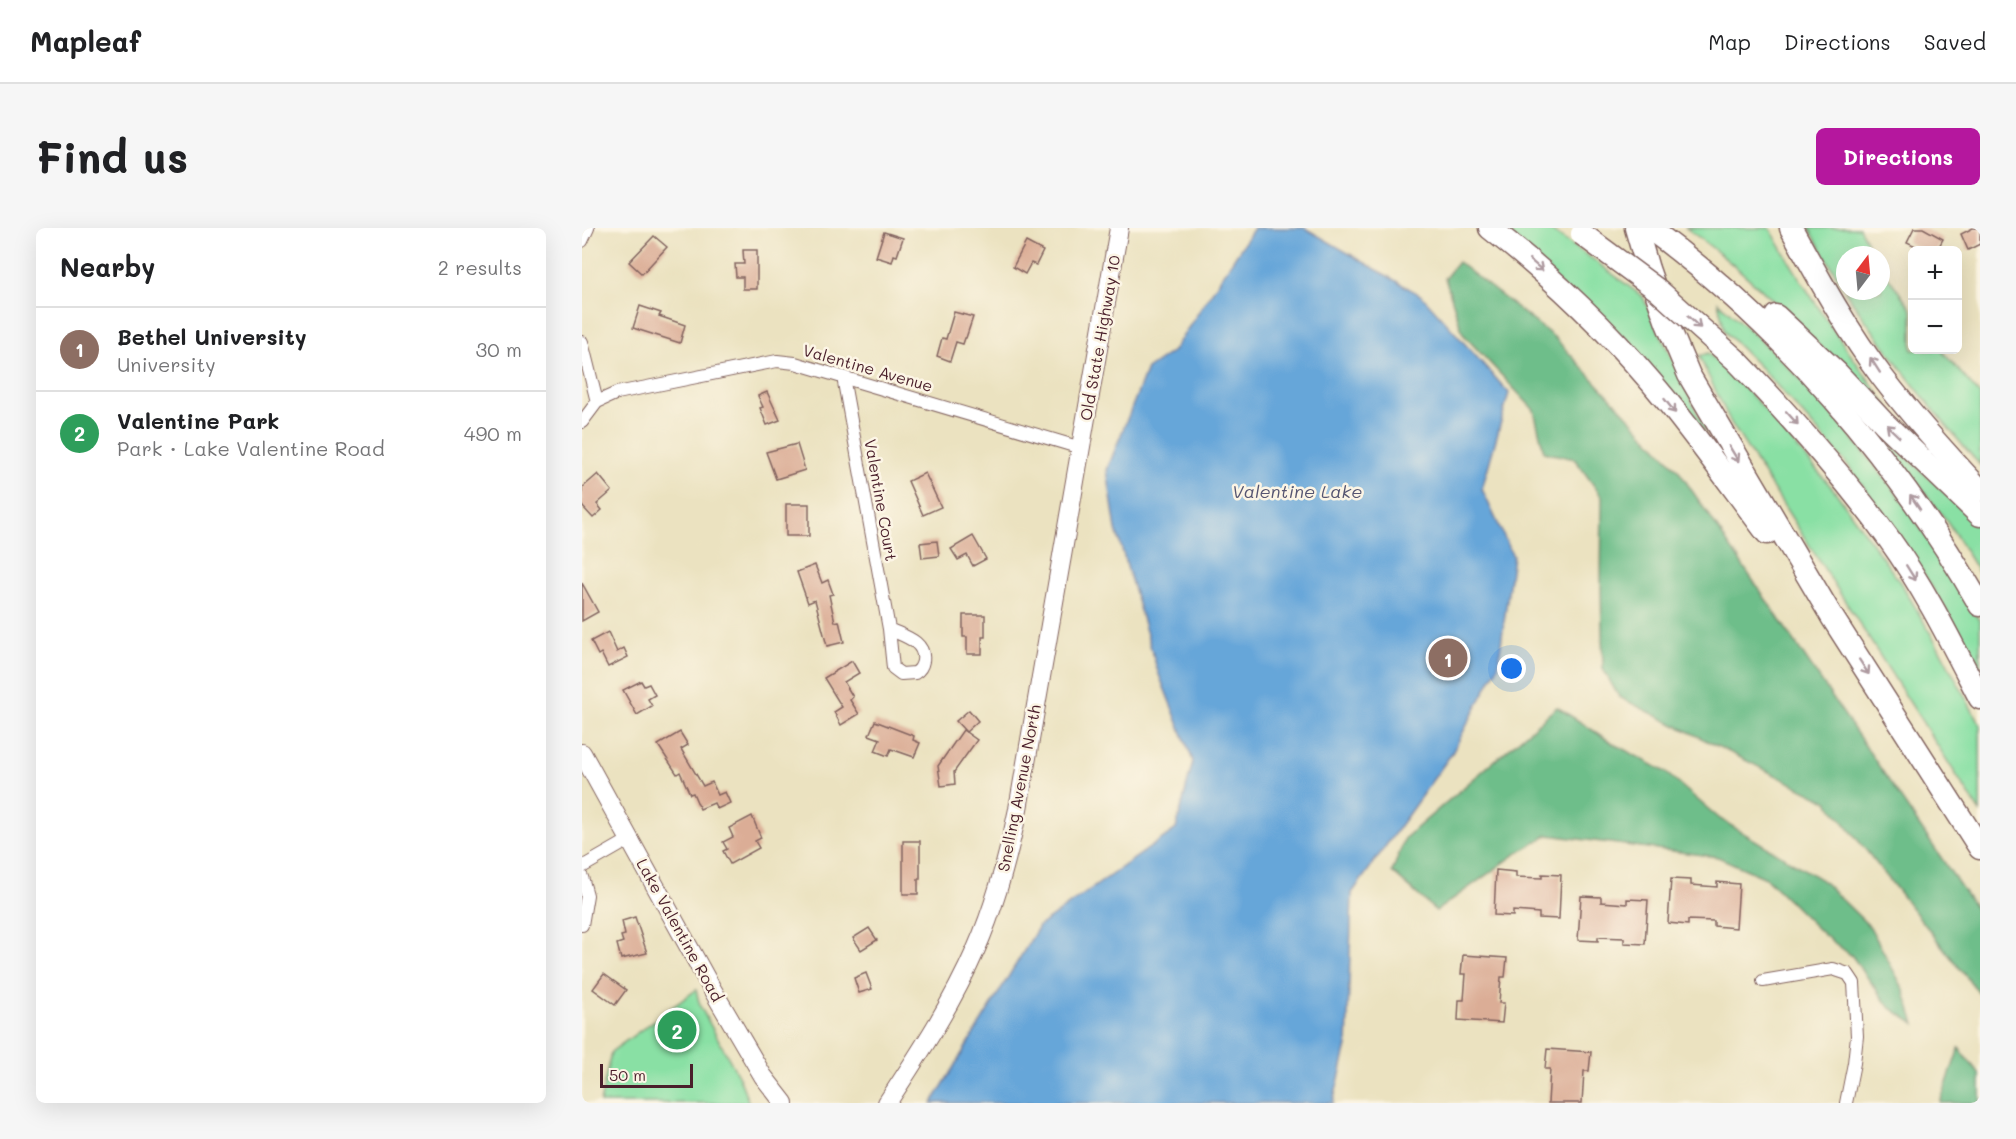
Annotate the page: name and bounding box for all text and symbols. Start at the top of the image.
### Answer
text: Mapleaf [30,23,141,59]
text: Map [1708,28,1751,55]
text: Directions [1784,28,1891,55]
text: Saved [1924,28,1986,55]
button: Directions [1816,128,1980,185]
text: Find us [36,129,188,184]
north arrow [1836,246,1890,300]
map controls [1908,246,1962,354]
button: + [1908,246,1962,300]
text: Nearby [60,250,155,284]
street label: Old State Highway 10 [1075,253,1124,422]
text: 2 results [438,254,522,280]
one-way arrow [1528,258,1543,272]
button: − [1908,300,1962,354]
one-way arrow [1686,315,1701,329]
text: Bethel University [117,322,307,351]
text: 1 [75,336,84,362]
text: 30 m [476,336,522,362]
street label: Valentine Avenue [801,339,936,396]
text: University [117,351,216,377]
one-way arrow [1868,357,1880,374]
one-way arrow [1664,398,1677,414]
text: Valentine Park [117,406,279,435]
one-way arrow [1785,411,1799,426]
text: 2 [74,420,85,446]
text: 490 m [464,420,522,446]
one-way arrow [1885,423,1900,438]
text: Park · Lake Valentine Road [117,435,385,461]
street label: Valentine Court [860,437,903,563]
one-way arrow [1728,445,1740,462]
water label: Valentine Lake [1232,479,1362,503]
one-way arrow [1909,495,1921,511]
one-way arrow [1904,564,1917,581]
pin: 1 [1428,636,1468,680]
your location [1497,654,1526,683]
one-way arrow [1857,658,1870,675]
street label: Snelling Avenue North [992,703,1045,873]
street label: Lake Valentine Road [632,854,729,1005]
pin: 2 [658,1008,697,1052]
scale bar [600,1061,693,1088]
text: 50 m [609,1064,646,1085]

